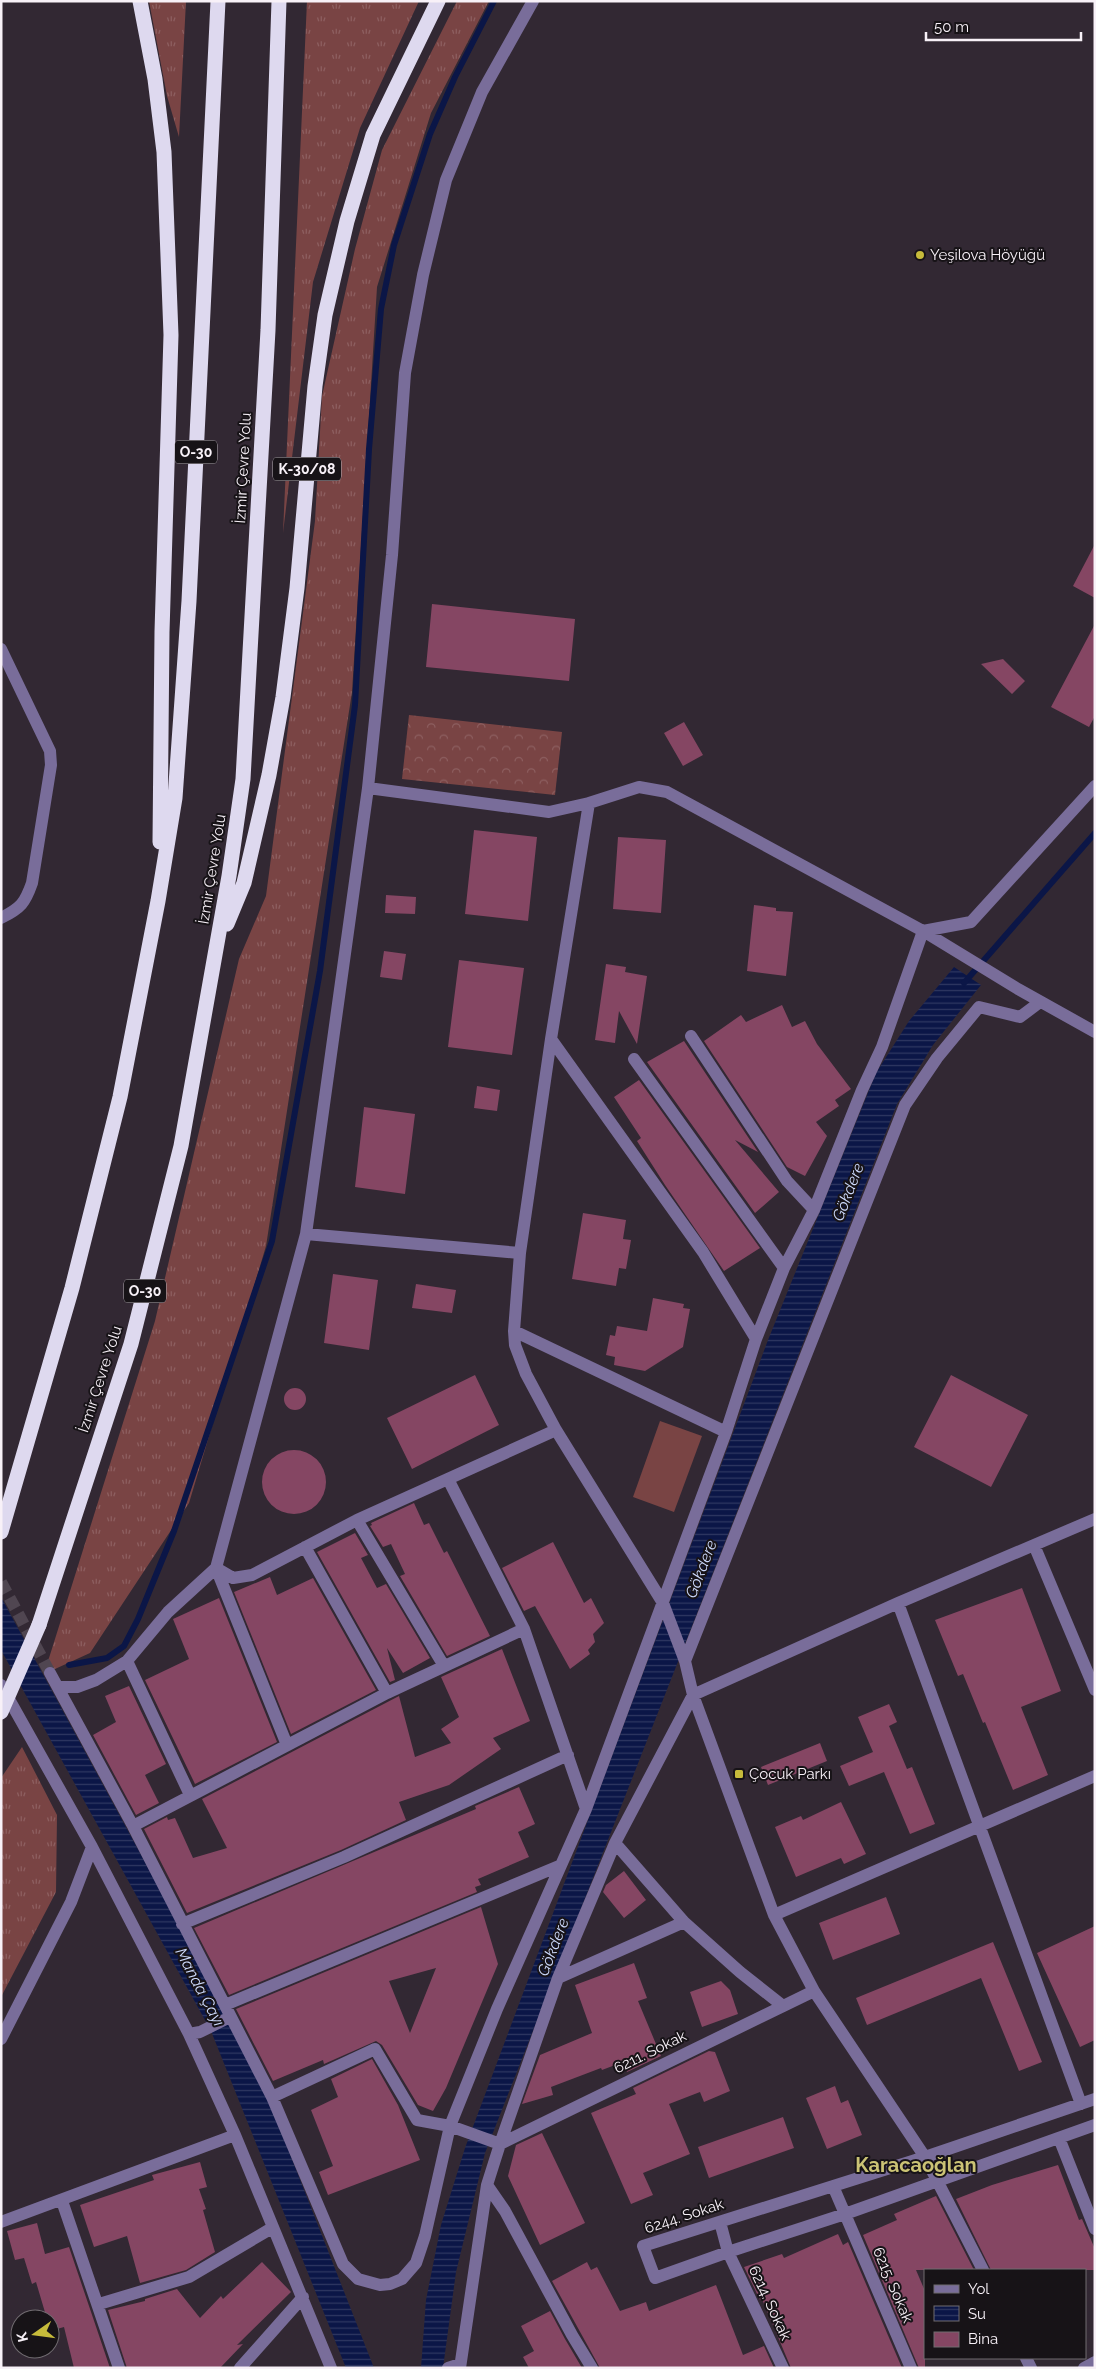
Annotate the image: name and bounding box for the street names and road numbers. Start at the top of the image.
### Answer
street label: İzmir Çevre Yolu [230,412,255,524]
road number: O-30 [175,441,217,464]
road number: K-30/08 [273,458,341,480]
street label: İzmir Çevre Yolu [193,812,230,925]
road number: O-30 [124,1280,166,1302]
street label: İzmir Çevre Yolu [73,1323,126,1435]
street label: 6211. Sokak [611,2027,689,2077]
street label: 6244. Sokak [642,2195,726,2237]
street label: 6215. Sokak [869,2245,917,2325]
street label: 6214. Sokak [745,2263,795,2343]

